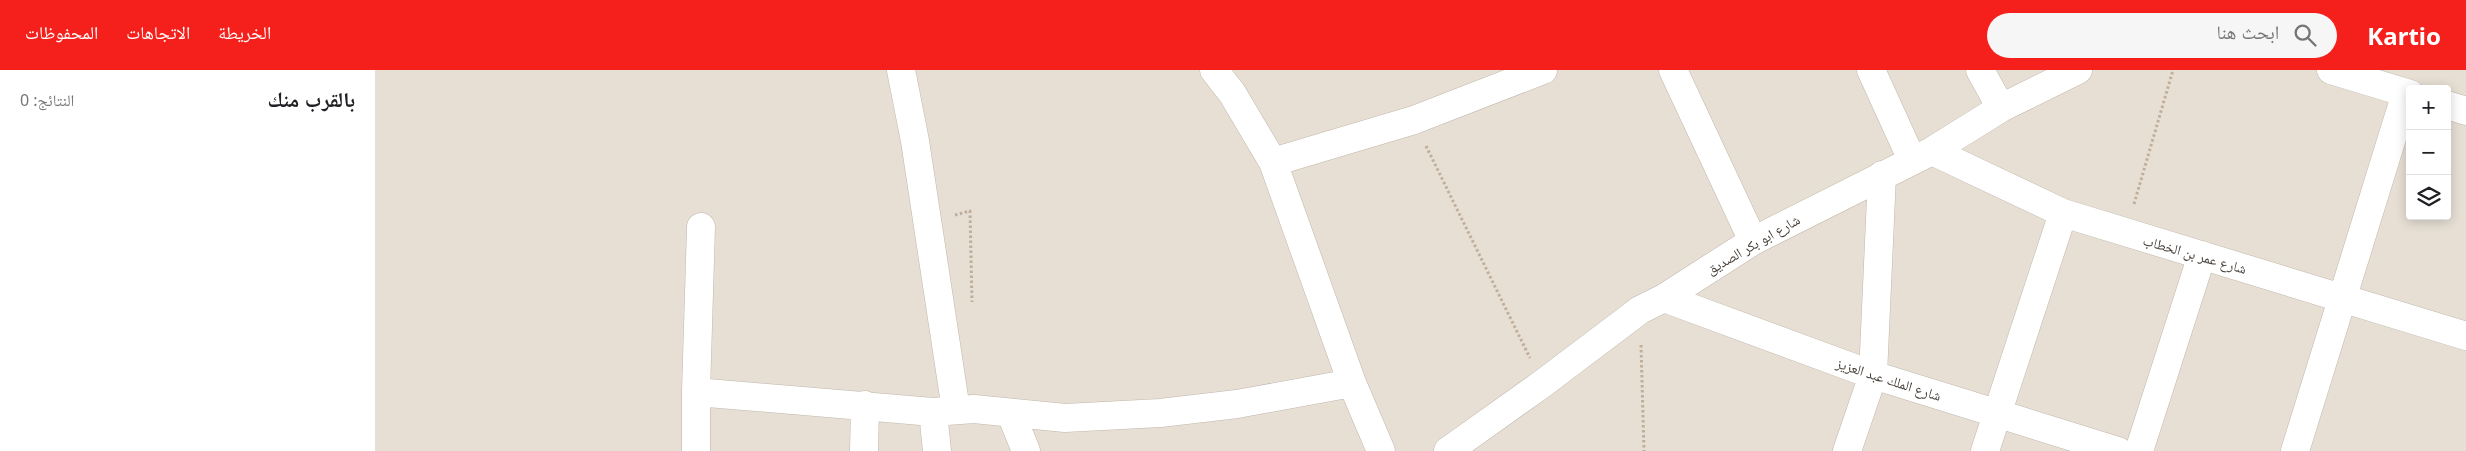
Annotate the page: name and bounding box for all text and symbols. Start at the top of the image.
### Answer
search box [1987,13,2337,58]
text: ابحث هنا [2216,19,2279,45]
text: Kartio [2367,19,2441,52]
text: المحفوظات [25,20,98,44]
text: الاتجاهات [126,20,190,44]
text: الخريطة [218,20,271,44]
icon: search [2291,21,2319,49]
text: بالقرب منك [268,85,355,113]
map controls [2406,85,2451,220]
button: + [2406,85,2451,130]
text: النتائج: 0 [20,89,74,111]
button: − [2406,130,2451,175]
button: layers [2406,175,2451,220]
street label: شارع ابو بكر الصديق [1703,210,1804,279]
street label: شارع عمر بن الخطاب [2141,230,2249,279]
street label: شارع الملك عبد العزيز [1833,353,1944,406]

